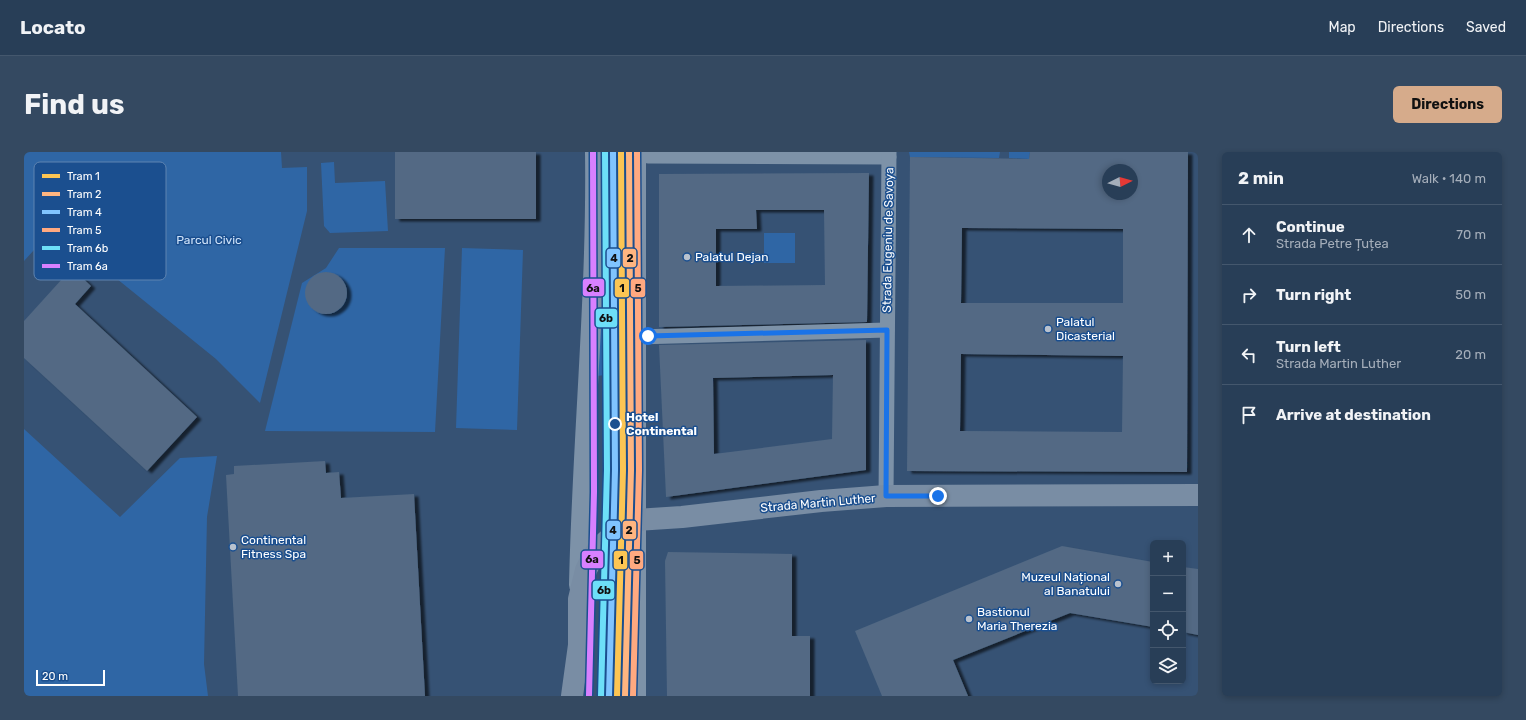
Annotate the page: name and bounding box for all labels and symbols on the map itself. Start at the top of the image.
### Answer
legend [34,162,166,280]
north arrow [1102,164,1138,200]
street label: Strada Eugeniu de Savoya [880,167,896,313]
text: Tram 1 [67,170,100,183]
text: Tram 2 [67,188,102,201]
text: Tram 4 [67,206,102,219]
text: Tram 5 [67,224,102,237]
park label: Parcul Civic [176,233,242,247]
text: Tram 6b [67,242,108,255]
line badge: 4 [606,248,621,268]
line badge: 2 [622,248,637,268]
place label: Palatul Dejan [695,250,768,264]
text: 4 [610,252,618,265]
text: 2 [626,252,634,265]
marker: Palatul Dejan [682,252,692,262]
text: Tram 6a [67,260,108,273]
line badge: 6a [582,278,605,297]
line badge: 1 [614,278,630,298]
line badge: 5 [630,278,646,298]
text: 6a [586,282,600,295]
text: 1 [619,282,625,295]
text: 5 [634,282,642,295]
line badge: 6b [595,308,618,328]
text: 6b [599,312,613,325]
place label: Palatul Dicasterial [1056,315,1115,343]
marker: Palatul Dicasterial [1043,324,1053,334]
route start [639,327,657,345]
place label: Hotel Continental [626,410,697,438]
marker: Hotel Continental [608,417,622,431]
route end [929,487,947,505]
street label: Strada Martin Luther [760,491,877,515]
line badge: 4 [606,520,621,540]
line badge: 2 [622,520,637,540]
text: 4 [609,524,617,537]
text: 2 [625,524,633,537]
place label: Continental Fitness Spa [241,533,306,561]
marker: Continental Fitness Spa [228,542,238,552]
line badge: 6a [581,550,604,569]
line badge: 1 [613,550,628,570]
line badge: 5 [629,550,644,570]
text: 6a [585,553,599,566]
text: 1 [618,554,624,567]
text: 5 [633,554,641,567]
place label: Muzeul Național al Banatului [1021,570,1110,598]
marker: Muzeul Național al Banatului [1113,579,1123,589]
line badge: 6b [592,580,615,600]
text: 6b [597,584,611,597]
place label: Bastionul Maria Therezia [977,605,1057,633]
marker: Bastionul Maria Therezia [964,614,974,624]
scale bar [36,668,105,687]

